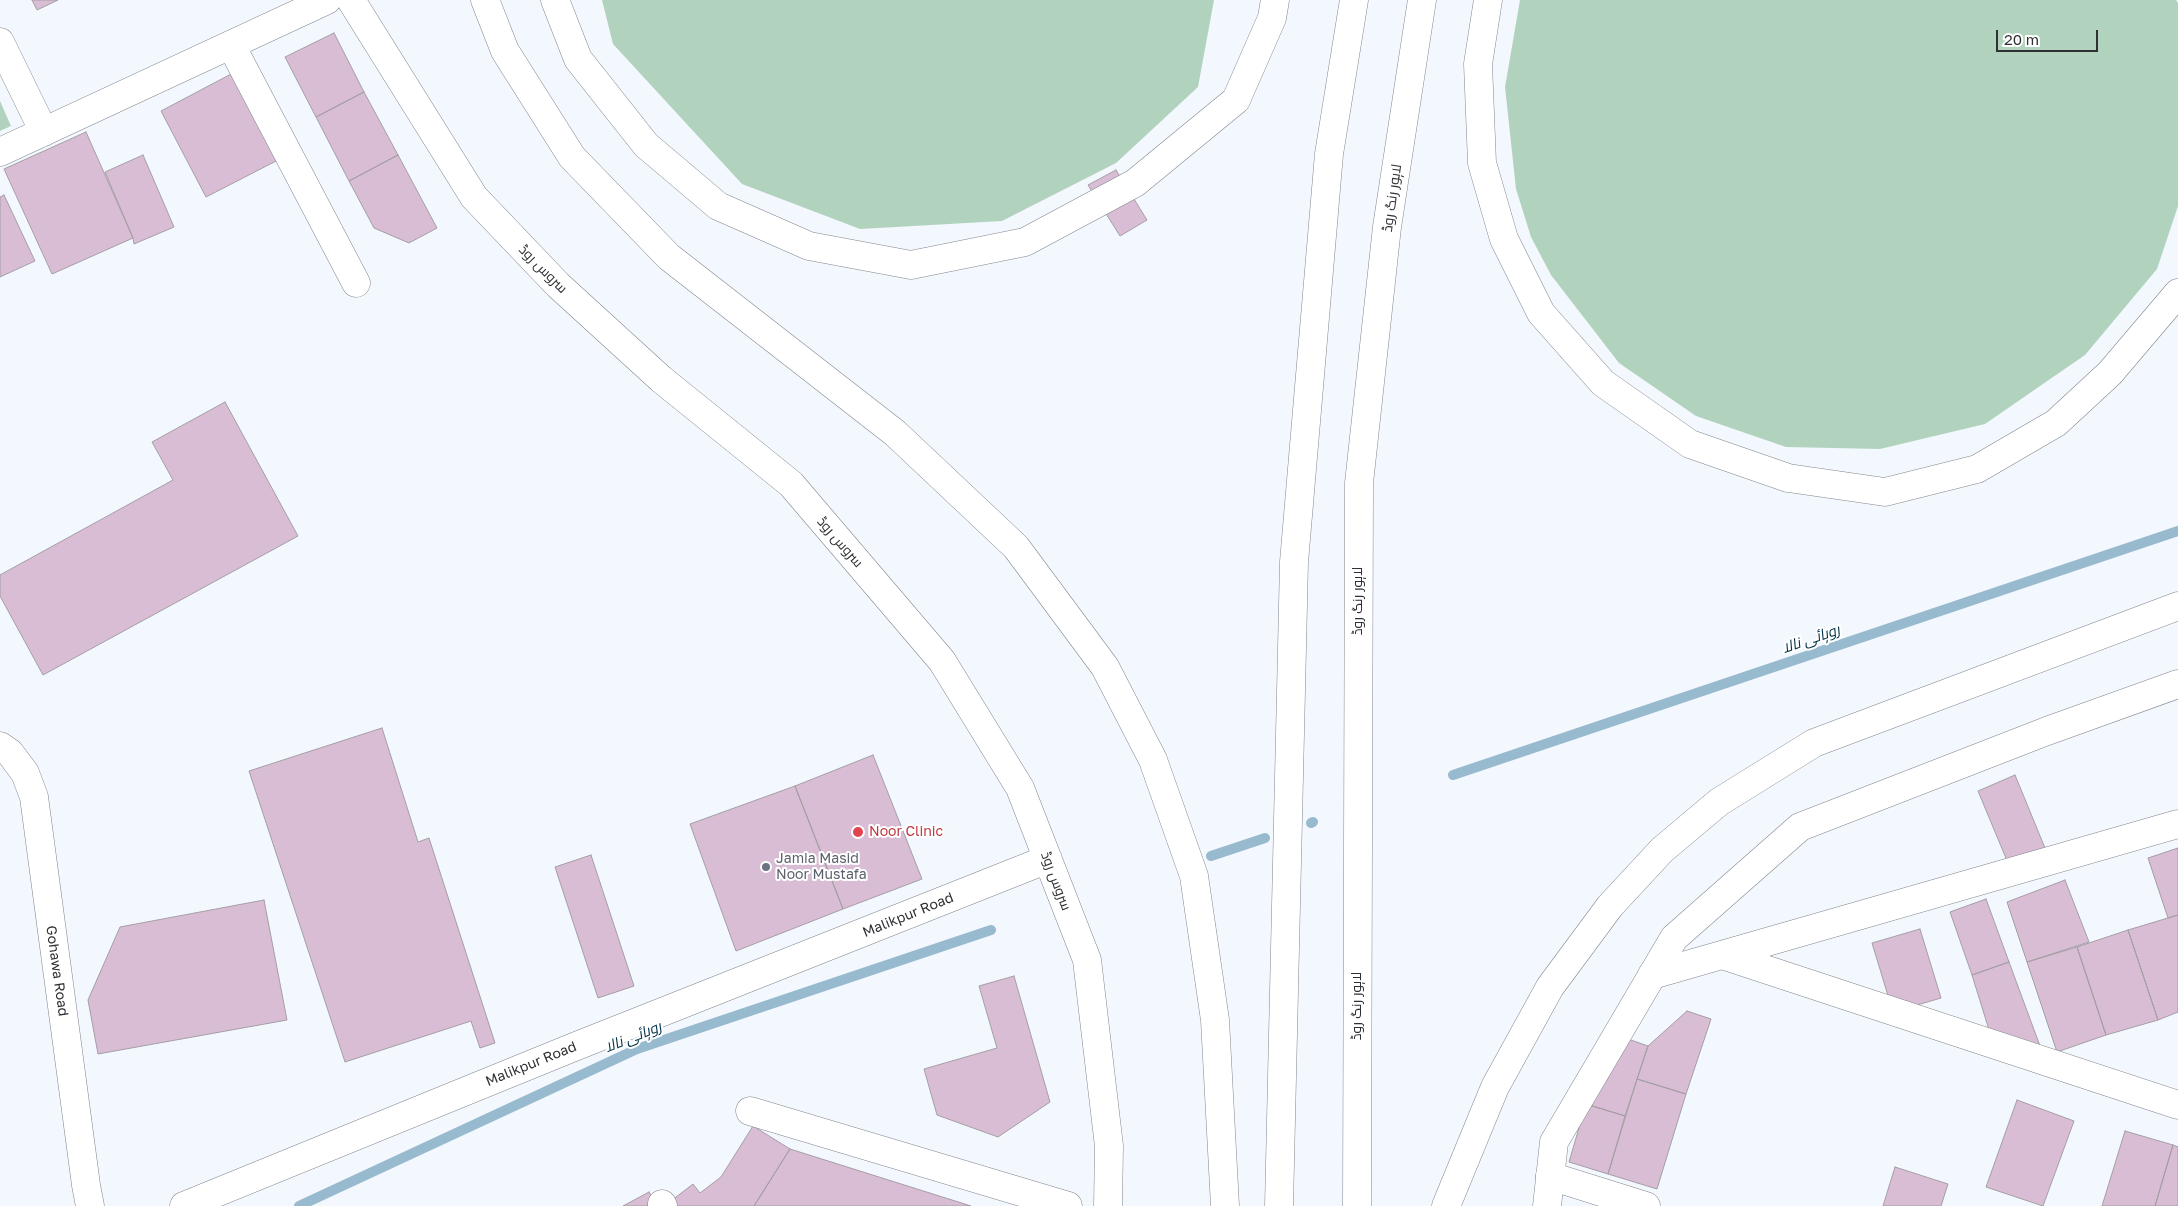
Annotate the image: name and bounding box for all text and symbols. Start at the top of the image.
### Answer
scale bar [1998,20,2100,52]
text: 20 m [2004,30,2039,48]
street label: لاہور رنگ روڈ [1379,163,1405,233]
street label: سروس روڈ [515,241,571,297]
street label: سروس روڈ [813,513,867,571]
street label: لاہور رنگ روڈ [1350,567,1366,635]
water label: روہائی نالا [1780,621,1842,657]
place label: Noor Clinic [869,824,943,840]
marker: Noor Clinic [851,825,865,839]
street label: سروس روڈ [1037,849,1075,913]
place label: Jamia Masid Noor Mustafa [776,851,867,884]
marker: Jamia Masid Noor Mustafa [760,861,772,873]
street label: Malikpur Road [860,889,956,941]
street label: Gohawa Road [42,925,72,1017]
street label: لاہور رنگ روڈ [1349,972,1365,1040]
water label: روہائی نالا [602,1017,664,1057]
street label: Malikpur Road [483,1038,579,1090]

